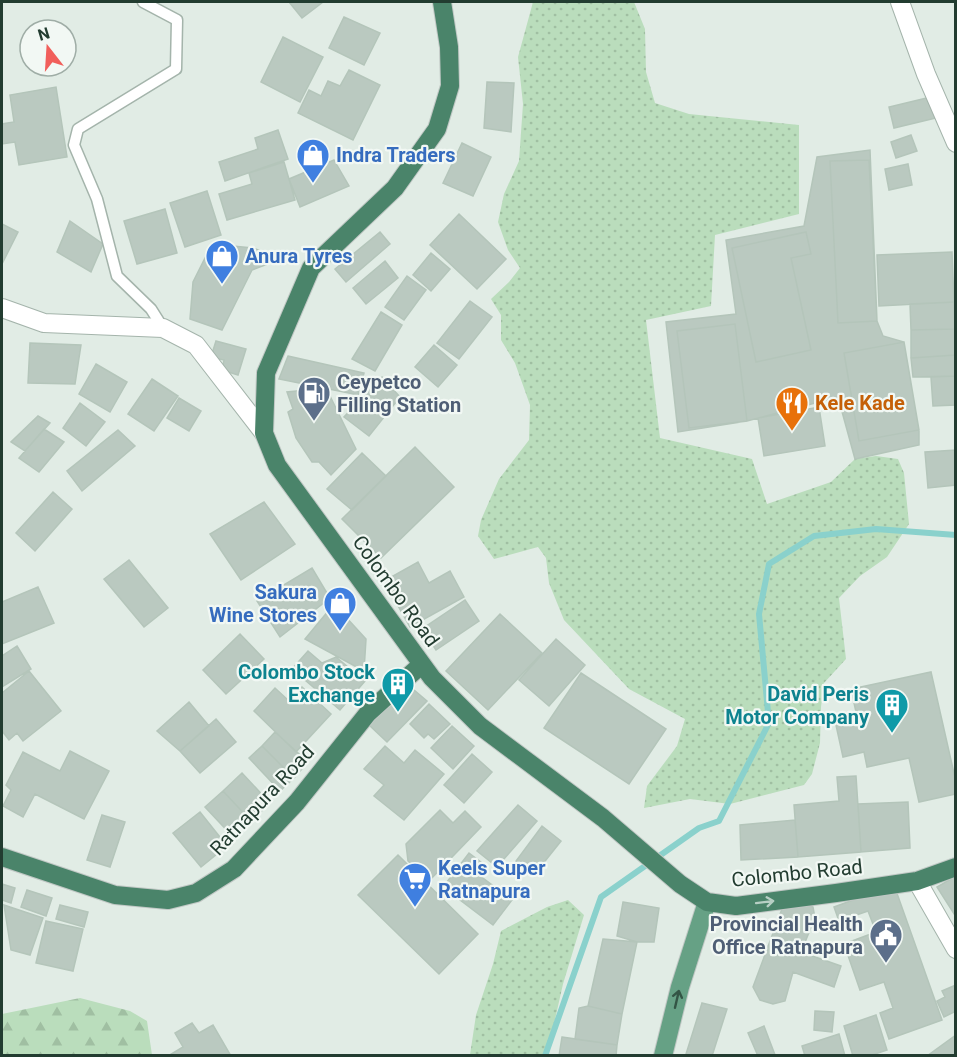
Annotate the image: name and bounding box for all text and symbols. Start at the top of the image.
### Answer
north arrow [18,18,78,78]
text: N [36,23,52,45]
shop icon: Indra Traders [295,137,331,184]
place label: Indra Traders [336,143,456,167]
shop icon: Anura Tyres [204,238,240,285]
place label: Anura Tyres [245,244,353,268]
place label: Ceypetco Filling Station [337,370,461,417]
fuel station icon: Ceypetco Filling Station [296,375,332,422]
restaurant icon: Kele Kade [774,385,810,432]
place label: Kele Kade [815,391,905,415]
street label: Colombo Road [348,531,444,651]
place label: Sakura Wine Stores [209,580,317,627]
shop icon: Sakura Wine Stores [322,585,358,632]
place label: Colombo Stock Exchange [238,660,375,707]
building icon: Colombo Stock Exchange [380,666,416,713]
place label: David Peris Motor Company [725,682,870,729]
building icon: David Peris Motor Company [874,687,910,734]
street label: Ratnapura Road [205,740,319,860]
street label: Colombo Road [730,854,864,892]
place label: Keels Super Ratnapura [438,856,546,903]
supermarket icon: Keels Super Ratnapura [397,861,433,908]
one-way arrow [755,896,775,907]
place label: Provincial Health Office Ratnapura [710,912,863,959]
public building icon: Provincial Health Office Ratnapura [868,917,904,964]
one-way arrow [672,989,683,1009]

